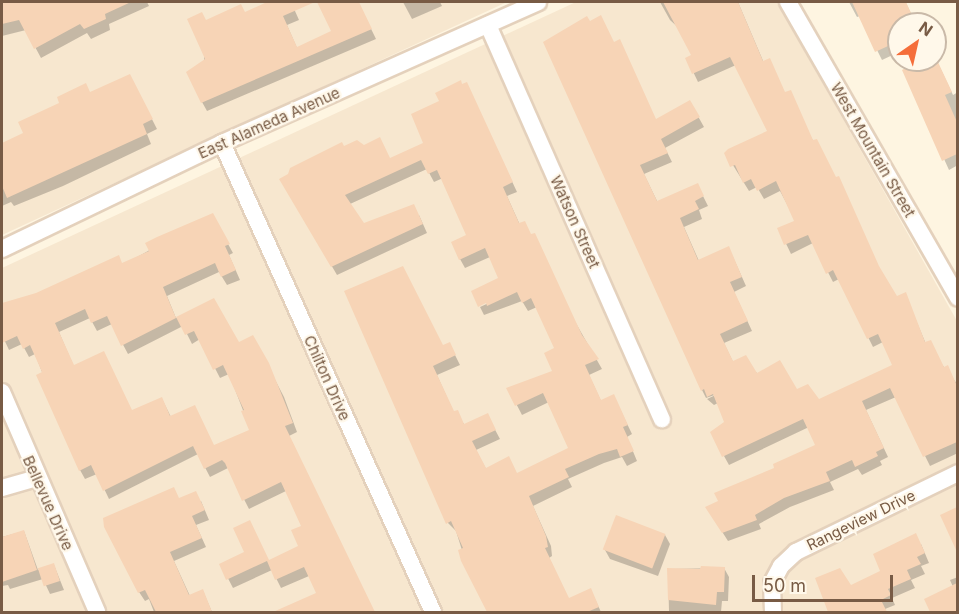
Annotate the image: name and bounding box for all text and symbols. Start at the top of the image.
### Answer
north arrow [887,12,947,72]
text: N [915,17,937,40]
street label: West Mountain Street [827,79,919,221]
street label: East Alameda Avenue [195,84,343,162]
street label: Watson Street [547,173,603,271]
street label: Chilton Drive [300,333,354,423]
street label: Bellevue Drive [19,453,77,553]
street label: Rangeview Drive [804,486,918,554]
scale bar [755,563,896,601]
text: 50 m [763,575,806,596]

